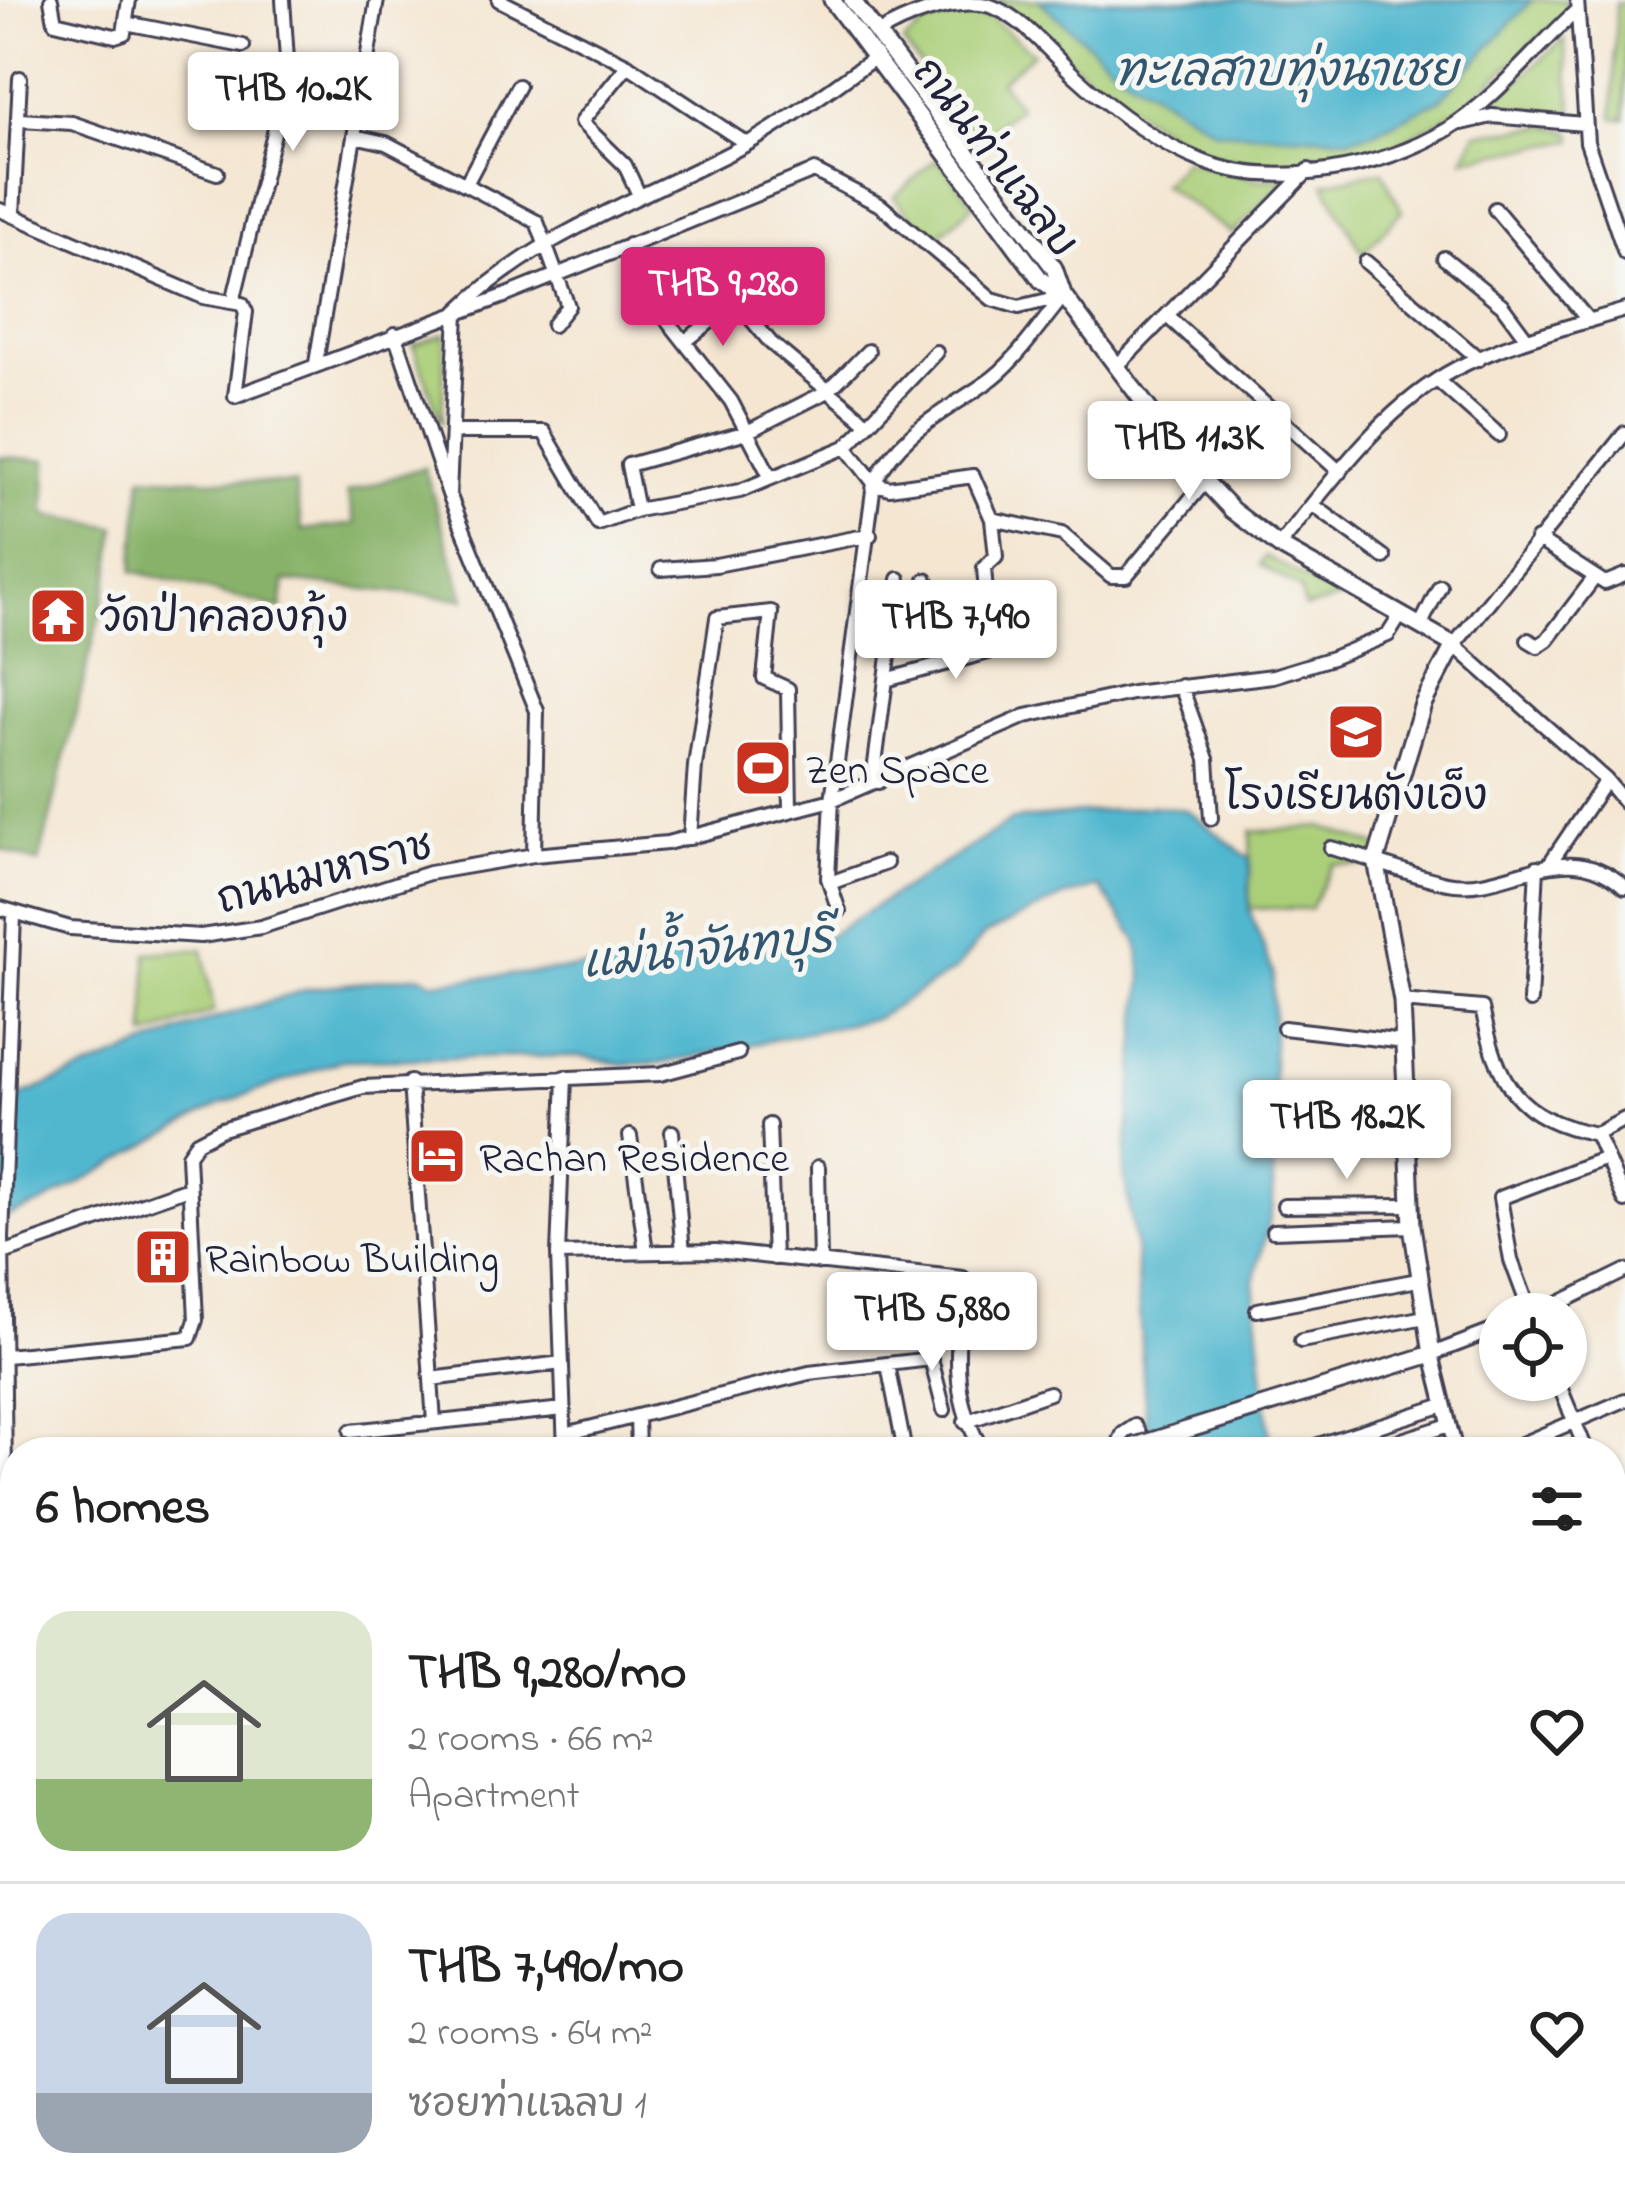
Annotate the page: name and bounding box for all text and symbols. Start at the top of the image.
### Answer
water label: ทะเลสาบทุ่งนาเชย [1114,41,1462,107]
street label: ถนนท่าแฉลบ [896,46,1091,272]
pin: THB 10.2K [156,52,430,154]
text: THB 10.2K [215,62,371,119]
pin: THB 9,280 [586,247,860,349]
text: THB 9,280 [648,257,798,314]
pin: THB 11.3K [1052,401,1326,503]
text: THB 11.3K [1115,411,1263,468]
pin: THB 7,490 [819,580,1093,682]
temple icon: วัดป่าคลองกุ้ง [27,585,89,647]
place label: วัดป่าคลองกุ้ง [100,590,348,651]
text: THB 7,490 [882,590,1030,647]
school or university icon: โรงเรียนตังเอ็ง [1325,701,1387,763]
sports icon: Zen Space [732,737,794,799]
place label: Zen Space [805,742,989,803]
place label: โรงเรียนตังเอ็ง [1224,767,1488,829]
street label: ถนนมหาราช [211,816,440,932]
water label: แม่น้ำจันทบุรี [578,893,846,999]
pin: THB 18.2K [1210,1080,1484,1182]
text: THB 18.2K [1270,1090,1424,1147]
hotel icon: Rachan Residence [406,1125,468,1187]
place label: Rachan Residence [479,1130,789,1191]
building icon: Rainbow Building [132,1226,194,1288]
place label: Rainbow Building [205,1231,499,1292]
pin: THB 5,880 [795,1272,1069,1374]
text: THB 5,880 [854,1282,1010,1339]
map controls [1479,1293,1587,1401]
button: locate [1479,1293,1587,1401]
text: 6 homes [36,1472,210,1547]
icon: filters [1524,1476,1590,1542]
text: THB 9,280/mo [408,1637,686,1712]
icon: home [132,1659,276,1803]
icon: heart [1524,1698,1590,1764]
text: 2 rooms · 66 m² [408,1712,654,1769]
text: Apartment [408,1769,580,1826]
text: THB 7,490/mo [408,1931,684,2006]
icon: home [132,1961,276,2105]
icon: heart [1524,2000,1590,2066]
text: 2 rooms · 64 m² [408,2006,653,2063]
text: ซอยท่าแฉลบ 1 [408,2078,647,2135]

